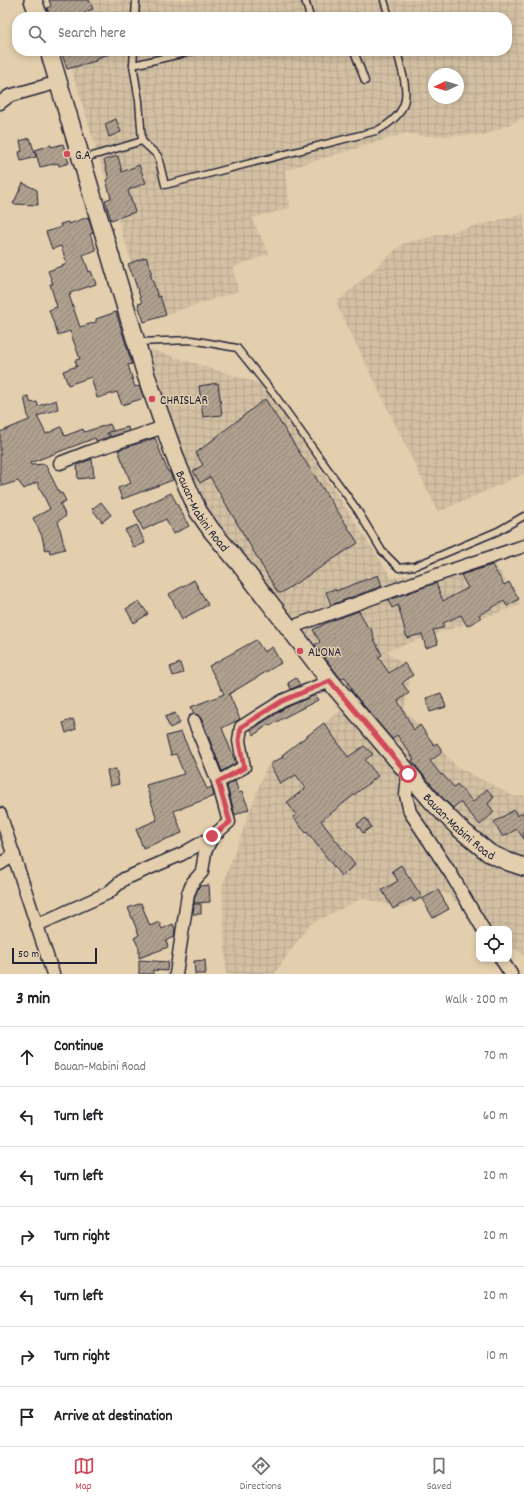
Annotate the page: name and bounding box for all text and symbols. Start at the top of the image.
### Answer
search box [12,12,512,56]
icon: search [26,23,48,45]
text: Search here [58,23,126,45]
north arrow [428,68,464,104]
place label: G.A [75,147,91,166]
marker: G.A [62,149,72,159]
place label: CHRISLAR [160,392,208,411]
marker: CHRISLAR [147,394,157,404]
street label: Bauan-Mabini Road [169,468,233,557]
place label: ALONA [308,644,341,663]
marker: ALONA [295,646,305,656]
route start [399,765,417,783]
street label: Bauan-Mabini Road [417,790,497,866]
route end [203,827,221,845]
map controls [476,926,512,962]
button: locate [476,926,512,962]
scale bar [12,946,97,965]
text: 50 m [18,947,39,963]
text: 3 min [16,988,50,1012]
text: Walk · 200 m [445,991,508,1010]
text: Continue [54,1036,103,1058]
icon: ahead [16,1046,38,1068]
text: 70 m [484,1047,508,1066]
text: Bauan-Mabini Road [54,1058,146,1077]
icon: left [16,1106,38,1128]
text: Turn left [54,1106,103,1128]
text: 60 m [483,1107,508,1126]
icon: left [16,1166,38,1188]
text: Turn left [54,1166,103,1188]
text: 20 m [483,1167,508,1186]
icon: right [16,1226,38,1248]
text: Turn right [54,1226,110,1248]
text: 20 m [483,1227,508,1246]
icon: left [16,1286,38,1308]
text: Turn left [54,1286,103,1308]
text: 20 m [483,1287,508,1306]
icon: right [16,1346,38,1368]
text: Turn right [54,1346,110,1368]
text: 10 m [486,1347,508,1366]
icon: arrive [16,1406,38,1428]
text: Arrive at destination [54,1406,172,1428]
tab: Map [73,1455,95,1495]
tab: Directions [240,1455,282,1495]
tab: Saved [427,1455,451,1495]

